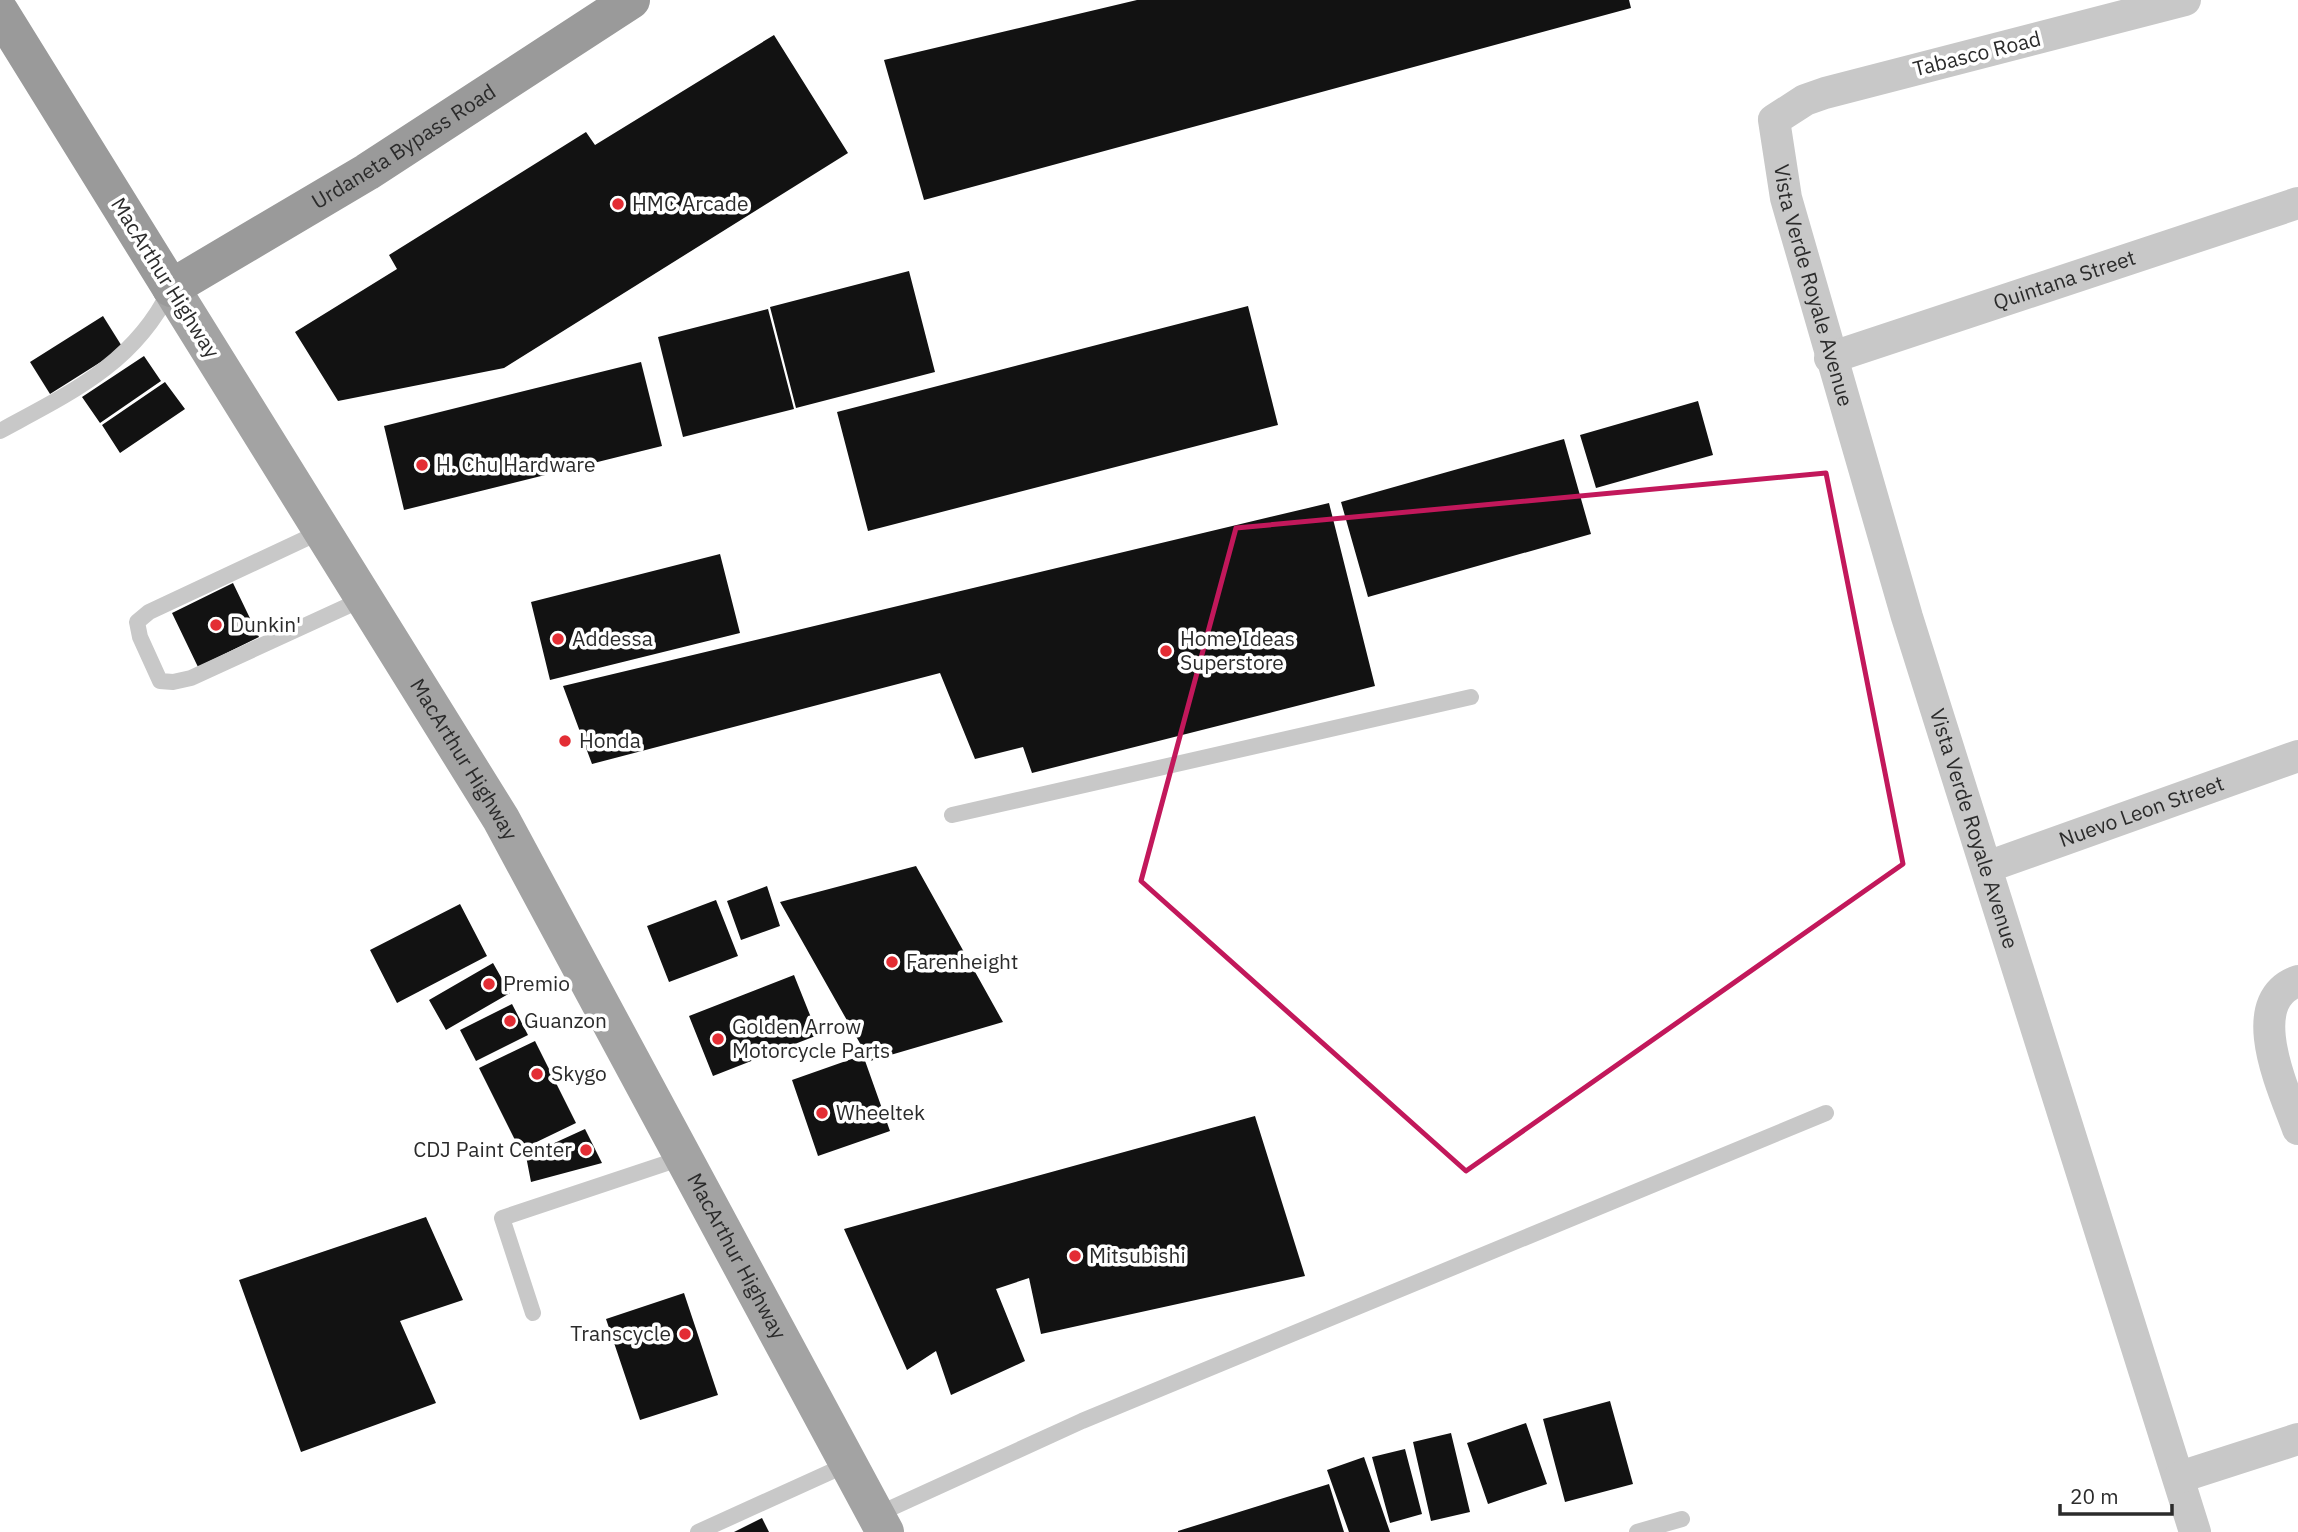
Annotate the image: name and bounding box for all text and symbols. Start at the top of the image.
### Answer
street label: Tabasco Road [1910,24,2044,82]
street label: Urdaneta Bypass Road [306,77,501,215]
street label: Vista Verde Royale Avenue [1768,162,1860,409]
place label: HMC Arcade [632,189,748,217]
street label: MacArthur Highway [105,192,227,364]
marker: HMC Arcade [610,196,626,212]
street label: Quintana Street [1989,243,2139,316]
place label: H. Chu Hardware [436,450,595,478]
marker: H. Chu Hardware [414,457,430,473]
place label: Dunkin' [230,610,301,638]
marker: Dunkin' [208,617,224,633]
place label: Addessa [572,624,653,652]
place label: Home Ideas Superstore [1180,624,1295,676]
marker: Addessa [550,631,566,647]
marker: Home Ideas Superstore [1158,643,1174,659]
street label: MacArthur Highway [404,673,525,845]
street label: Vista Verde Royale Avenue [1924,705,2026,952]
place label: Honda [579,726,641,754]
marker: Honda [557,733,573,749]
street label: Nuevo Leon Street [2055,769,2227,853]
place label: Farenheight [906,947,1018,975]
marker: Farenheight [884,954,900,970]
place label: Premio [503,969,570,997]
marker: Premio [481,976,497,992]
place label: Guanzon [524,1006,607,1034]
place label: Golden Arrow Motorcycle Parts [732,1012,890,1064]
marker: Guanzon [502,1013,518,1029]
marker: Golden Arrow Motorcycle Parts [710,1031,726,1047]
place label: Skygo [551,1059,607,1087]
marker: Skygo [529,1066,545,1082]
place label: Wheeltek [836,1098,925,1126]
marker: Wheeltek [814,1105,830,1121]
place label: CDJ Paint Center [413,1135,572,1163]
marker: CDJ Paint Center [578,1142,594,1158]
street label: MacArthur Highway [681,1168,794,1344]
place label: Mitsubishi [1089,1241,1186,1269]
marker: Mitsubishi [1067,1248,1083,1264]
place label: Transcycle [570,1319,671,1347]
marker: Transcycle [677,1326,693,1342]
scale bar [2060,1472,2172,1516]
text: 20 m [2070,1482,2119,1510]

